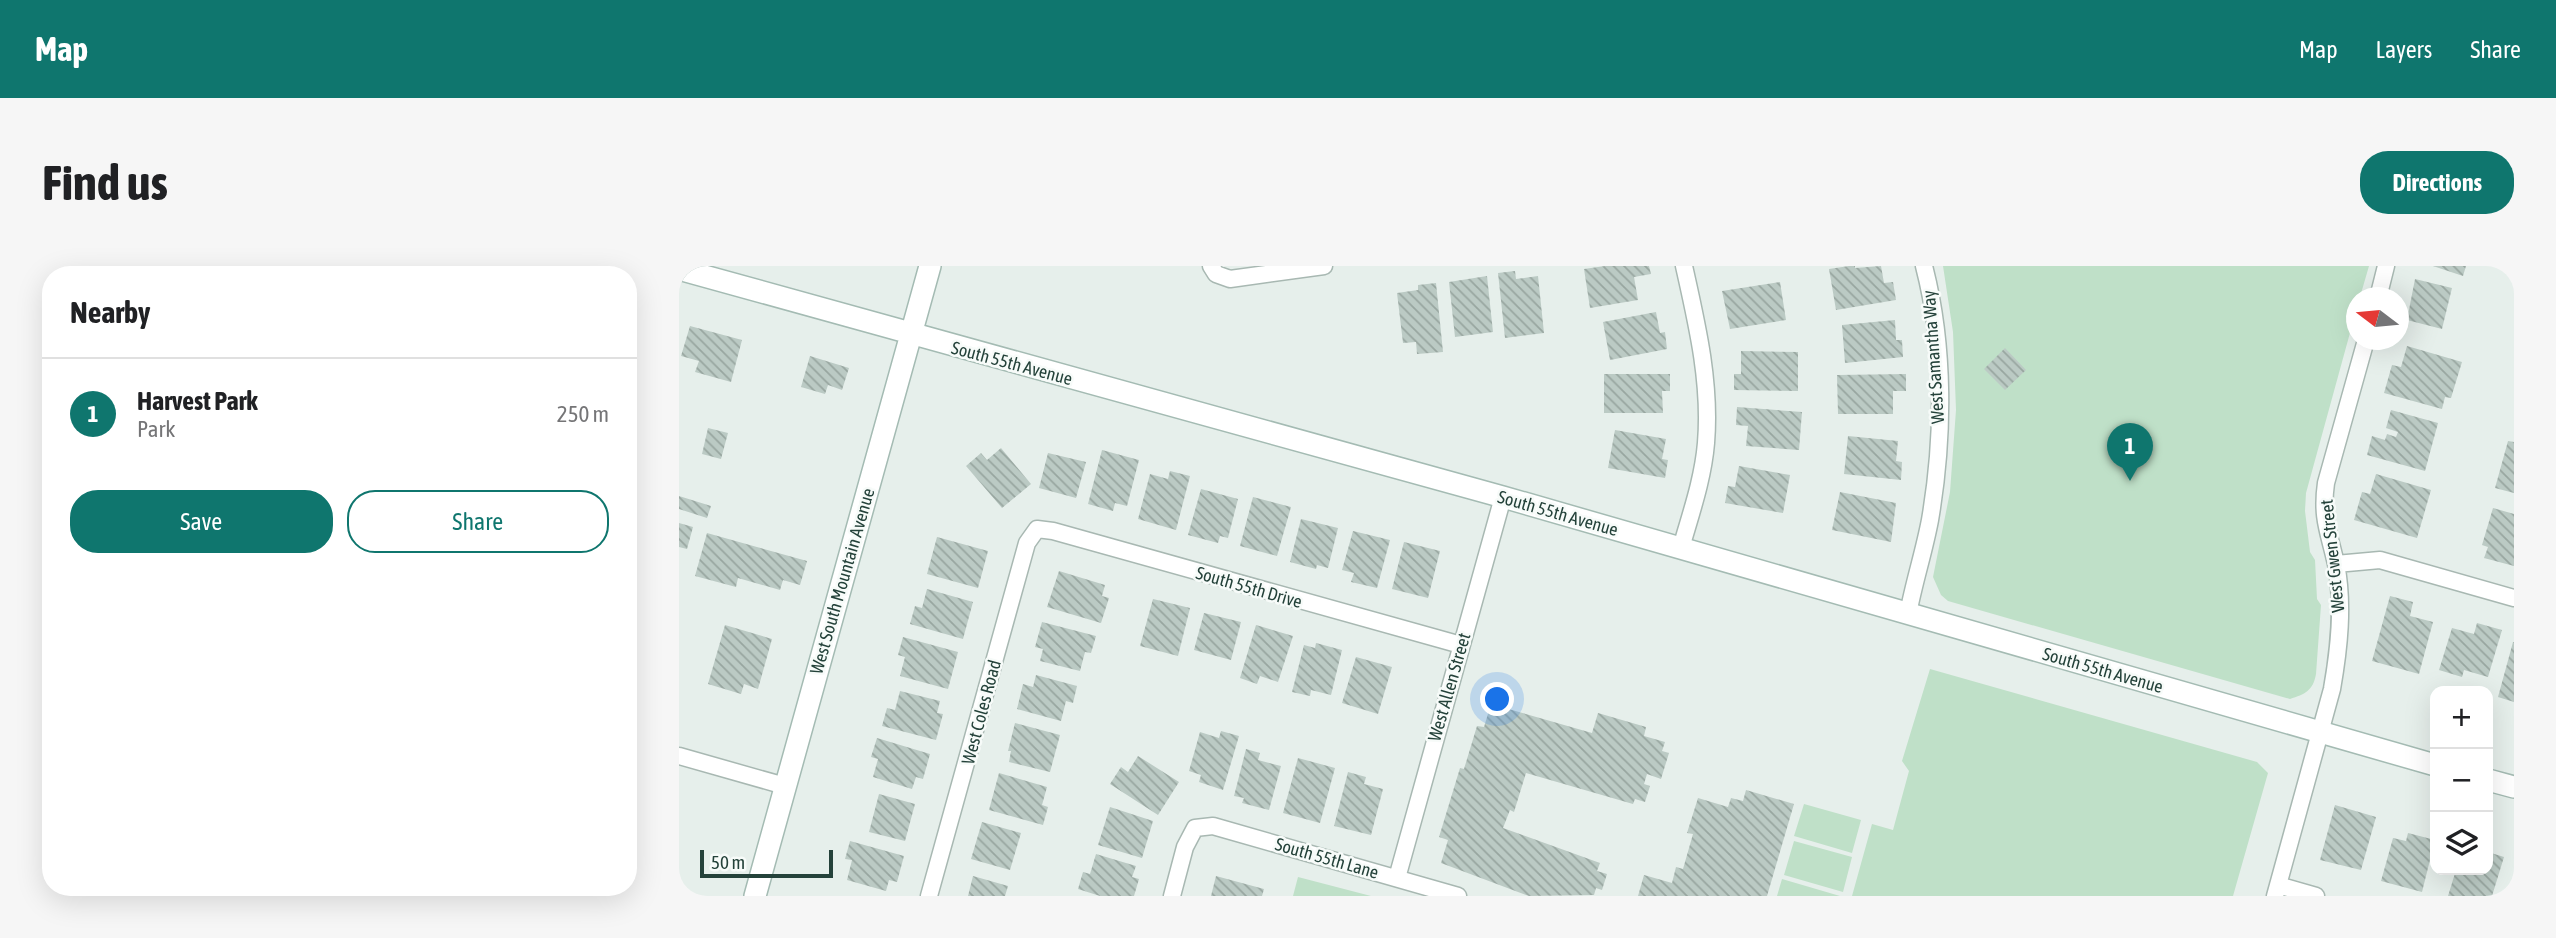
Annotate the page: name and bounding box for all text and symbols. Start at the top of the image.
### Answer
text: Map [35,30,88,68]
text: Map [2299,36,2338,63]
text: Layers [2376,36,2432,63]
text: Share [2470,36,2521,63]
button: Directions [2360,151,2514,214]
text: Find us [42,154,168,210]
north arrow [2346,287,2409,350]
street label: West Samantha Way [1918,290,1948,424]
text: Nearby [70,295,150,329]
street label: South 55th Avenue [949,337,1075,389]
text: Harvest Park [137,386,258,416]
text: 1 [88,401,98,427]
text: 250 m [557,401,609,427]
text: Park [137,416,175,442]
pin: 1 [2107,423,2153,481]
street label: West South Mountain Avenue [805,486,879,676]
street label: South 55th Avenue [1495,486,1621,540]
button: Save [70,490,333,553]
button: Share [347,490,609,553]
street label: West Gwen Street [2316,498,2348,614]
street label: South 55th Drive [1194,562,1304,612]
street label: West Allen Street [1424,630,1474,744]
street label: South 55th Avenue [2040,643,2166,697]
street label: West Coles Road [957,658,1005,766]
your location [1480,682,1514,716]
map controls [2430,686,2493,875]
button: + [2430,686,2493,749]
button: − [2430,749,2493,812]
button: layers [2430,812,2493,875]
street label: South 55th Lane [1273,833,1381,883]
scale bar [700,847,833,879]
text: 50 m [711,851,745,873]

